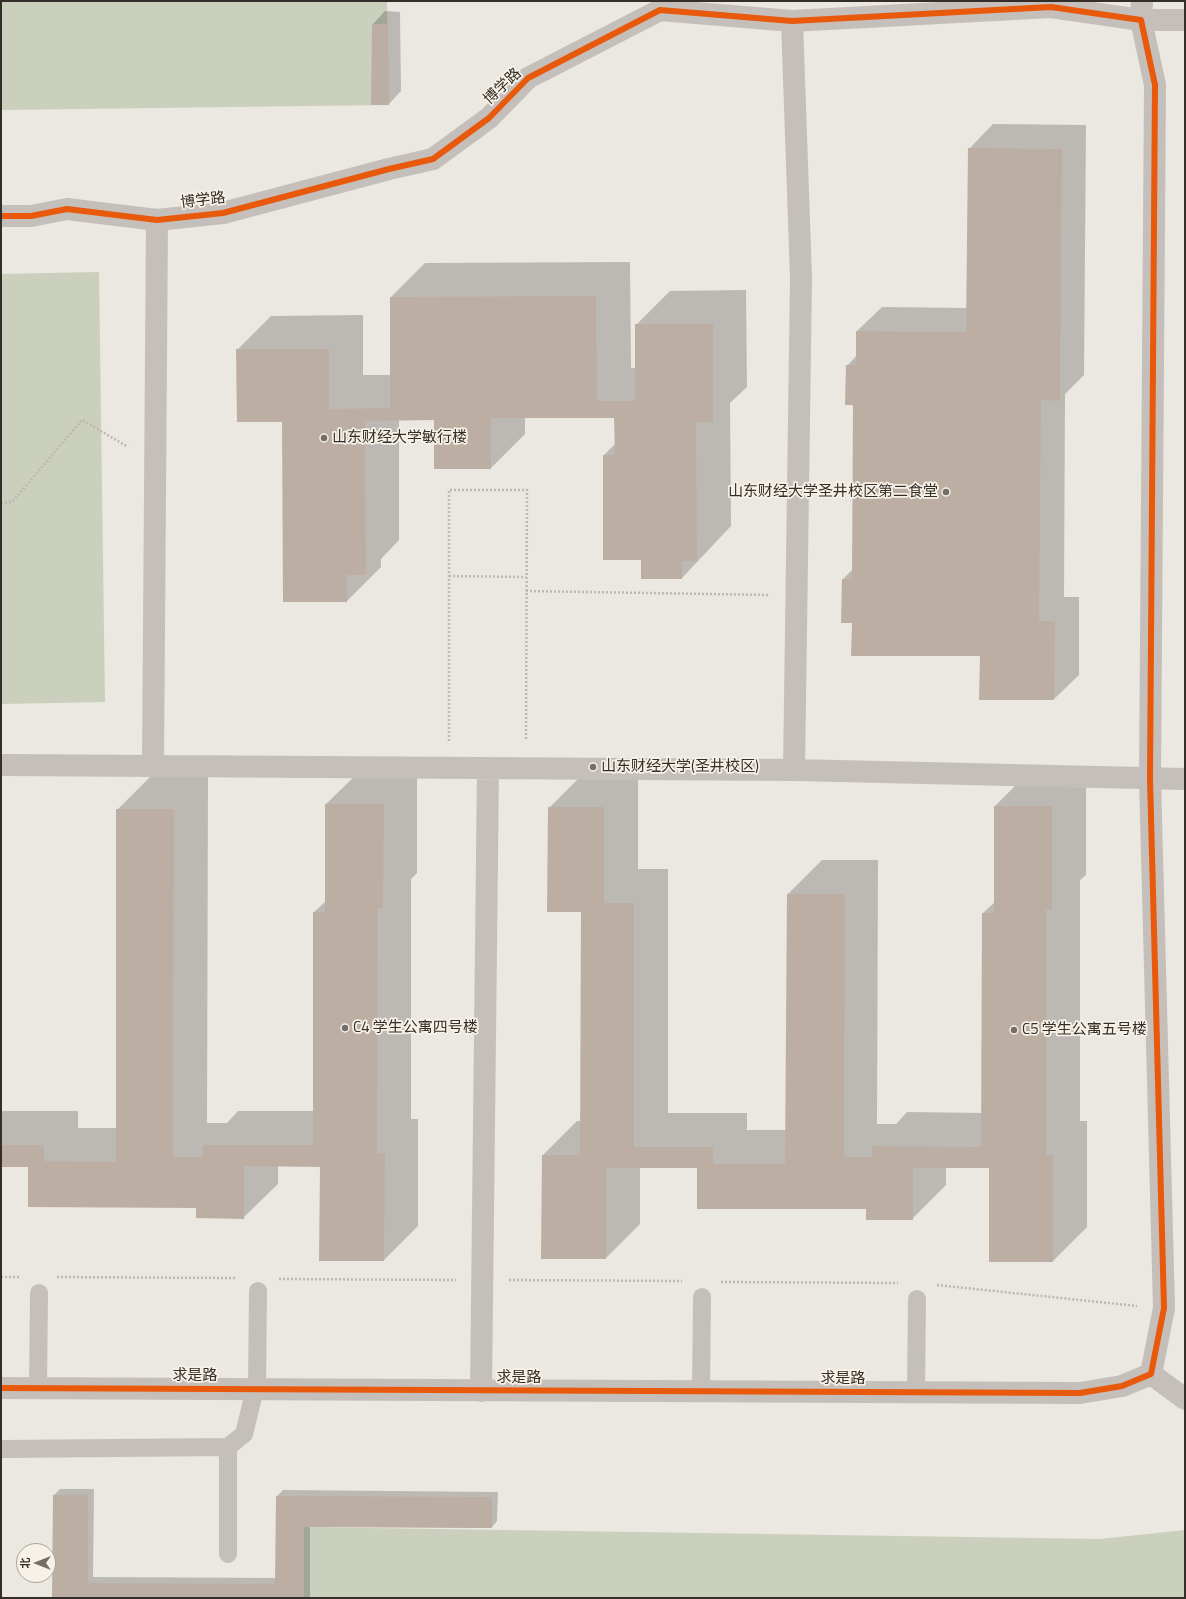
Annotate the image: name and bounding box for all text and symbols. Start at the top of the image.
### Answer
street label: 博学路 [480,65,526,109]
street label: 博学路 [180,189,226,213]
place label: 山东财经大学敏行楼 [332,429,467,447]
marker: 山东财经大学敏行楼 [319,433,329,443]
place label: 山东财经大学圣井校区第二食堂 [728,483,938,501]
marker: 山东财经大学圣井校区第二食堂 [941,487,951,497]
place label: 山东财经大学(圣井校区) [601,758,759,776]
marker: 山东财经大学(圣井校区) [588,762,598,772]
place label: C4 学生公寓四号楼 [353,1019,478,1037]
place label: C5 学生公寓五号楼 [1022,1021,1147,1039]
marker: C4 学生公寓四号楼 [340,1023,350,1033]
marker: C5 学生公寓五号楼 [1009,1025,1019,1035]
street label: 求是路 [173,1367,217,1385]
street label: 求是路 [497,1369,541,1387]
street label: 求是路 [821,1370,865,1388]
north arrow [16,1543,56,1583]
text: 北 [17,1558,33,1569]

